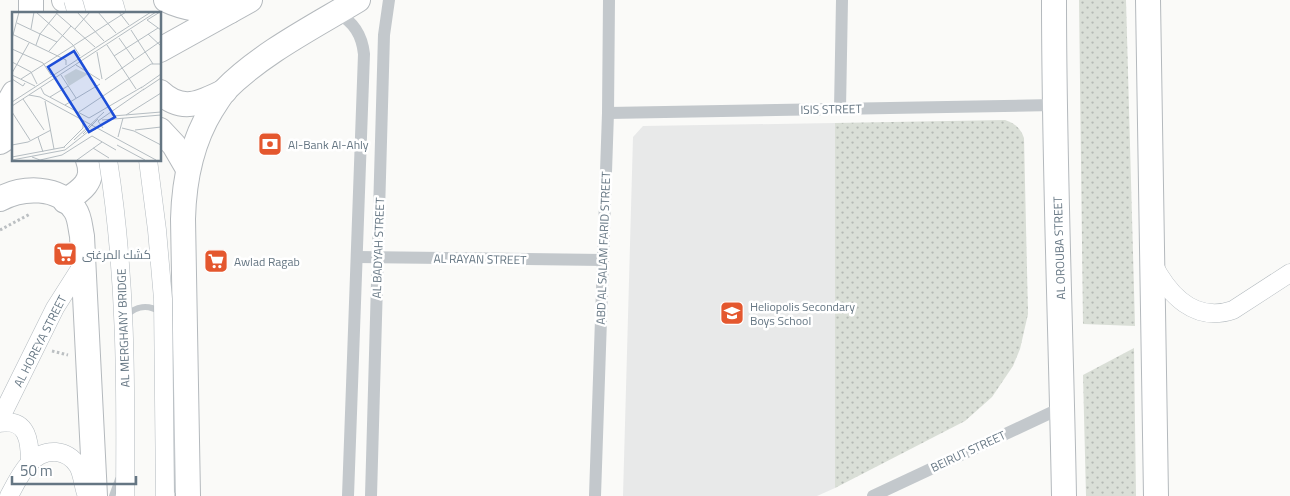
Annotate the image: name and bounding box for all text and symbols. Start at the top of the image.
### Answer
inset map [12,12,161,161]
street label: ISIS STREET [800,99,863,119]
bank icon: Al-Bank Al-Ahly [257,131,283,157]
place label: Al-Bank Al-Ahly [288,135,369,154]
street label: ABD AL SALAM FARID STREET [591,170,615,325]
street label: AL OROUBA STREET [1048,195,1070,300]
street label: AL BADYAH STREET [367,197,389,299]
supermarket icon: كشك المرغنى [52,241,78,267]
place label: كشك المرغنى [82,245,151,264]
supermarket icon: Awlad Ragab [203,248,229,274]
street label: AL RAYAN STREET [433,249,527,269]
place label: Awlad Ragab [234,252,300,271]
street label: AL MERGHANY BRIDGE [111,268,135,388]
street label: AL HOREYA STREET [9,291,72,390]
place label: Heliopolis Secondary Boys School [750,297,855,330]
school or university icon: Heliopolis Secondary Boys School [719,300,745,326]
street label: BEIRUT STREET [927,425,1009,477]
scale bar [12,454,136,486]
text: 50 m [20,459,53,482]

